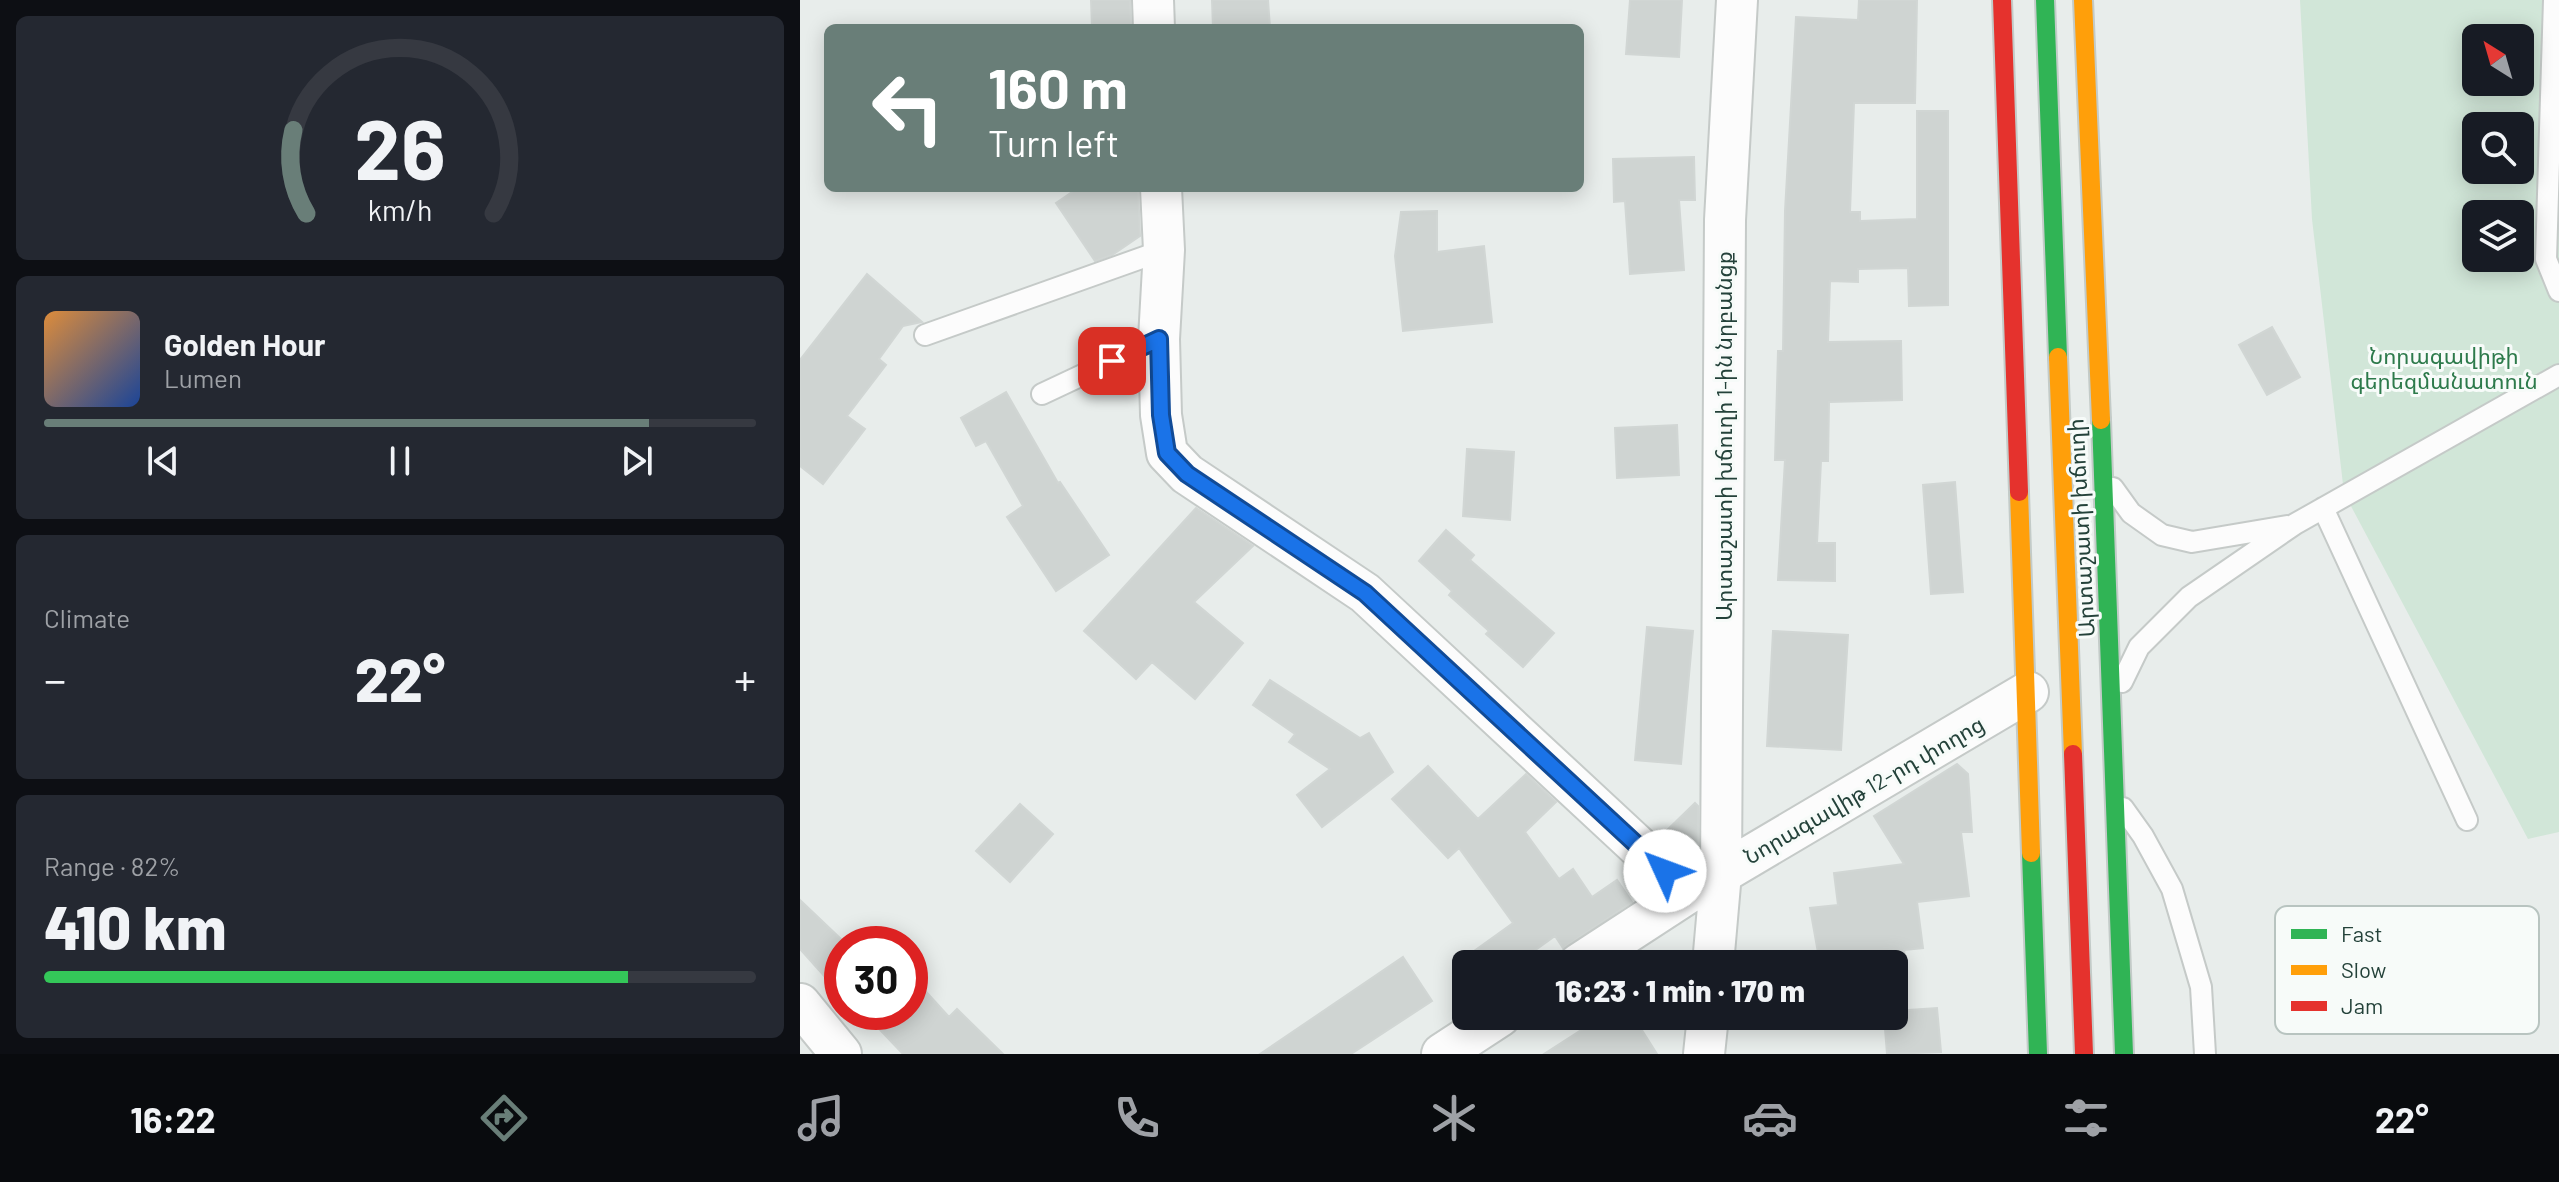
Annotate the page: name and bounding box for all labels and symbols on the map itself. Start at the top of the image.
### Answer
north arrow [2462,24,2534,96]
street label: Արտաշատի խճուղի 1-ին նրբանցք [1710,251,1737,621]
pin [1078,327,1146,395]
park label: Նորագավիթի գերեզմանատուն [2350,342,2538,394]
street label: Արտաշատի խճուղի [2061,418,2100,638]
street label: Նորագավիթ 12-րդ փողոց [1739,710,1989,869]
position arrow [1623,829,1707,913]
legend [2275,906,2539,1034]
text: Fast [2341,920,2383,946]
speed limit sign: 30 [824,926,928,1030]
text: Slow [2341,956,2386,982]
text: Jam [2341,992,2383,1018]

